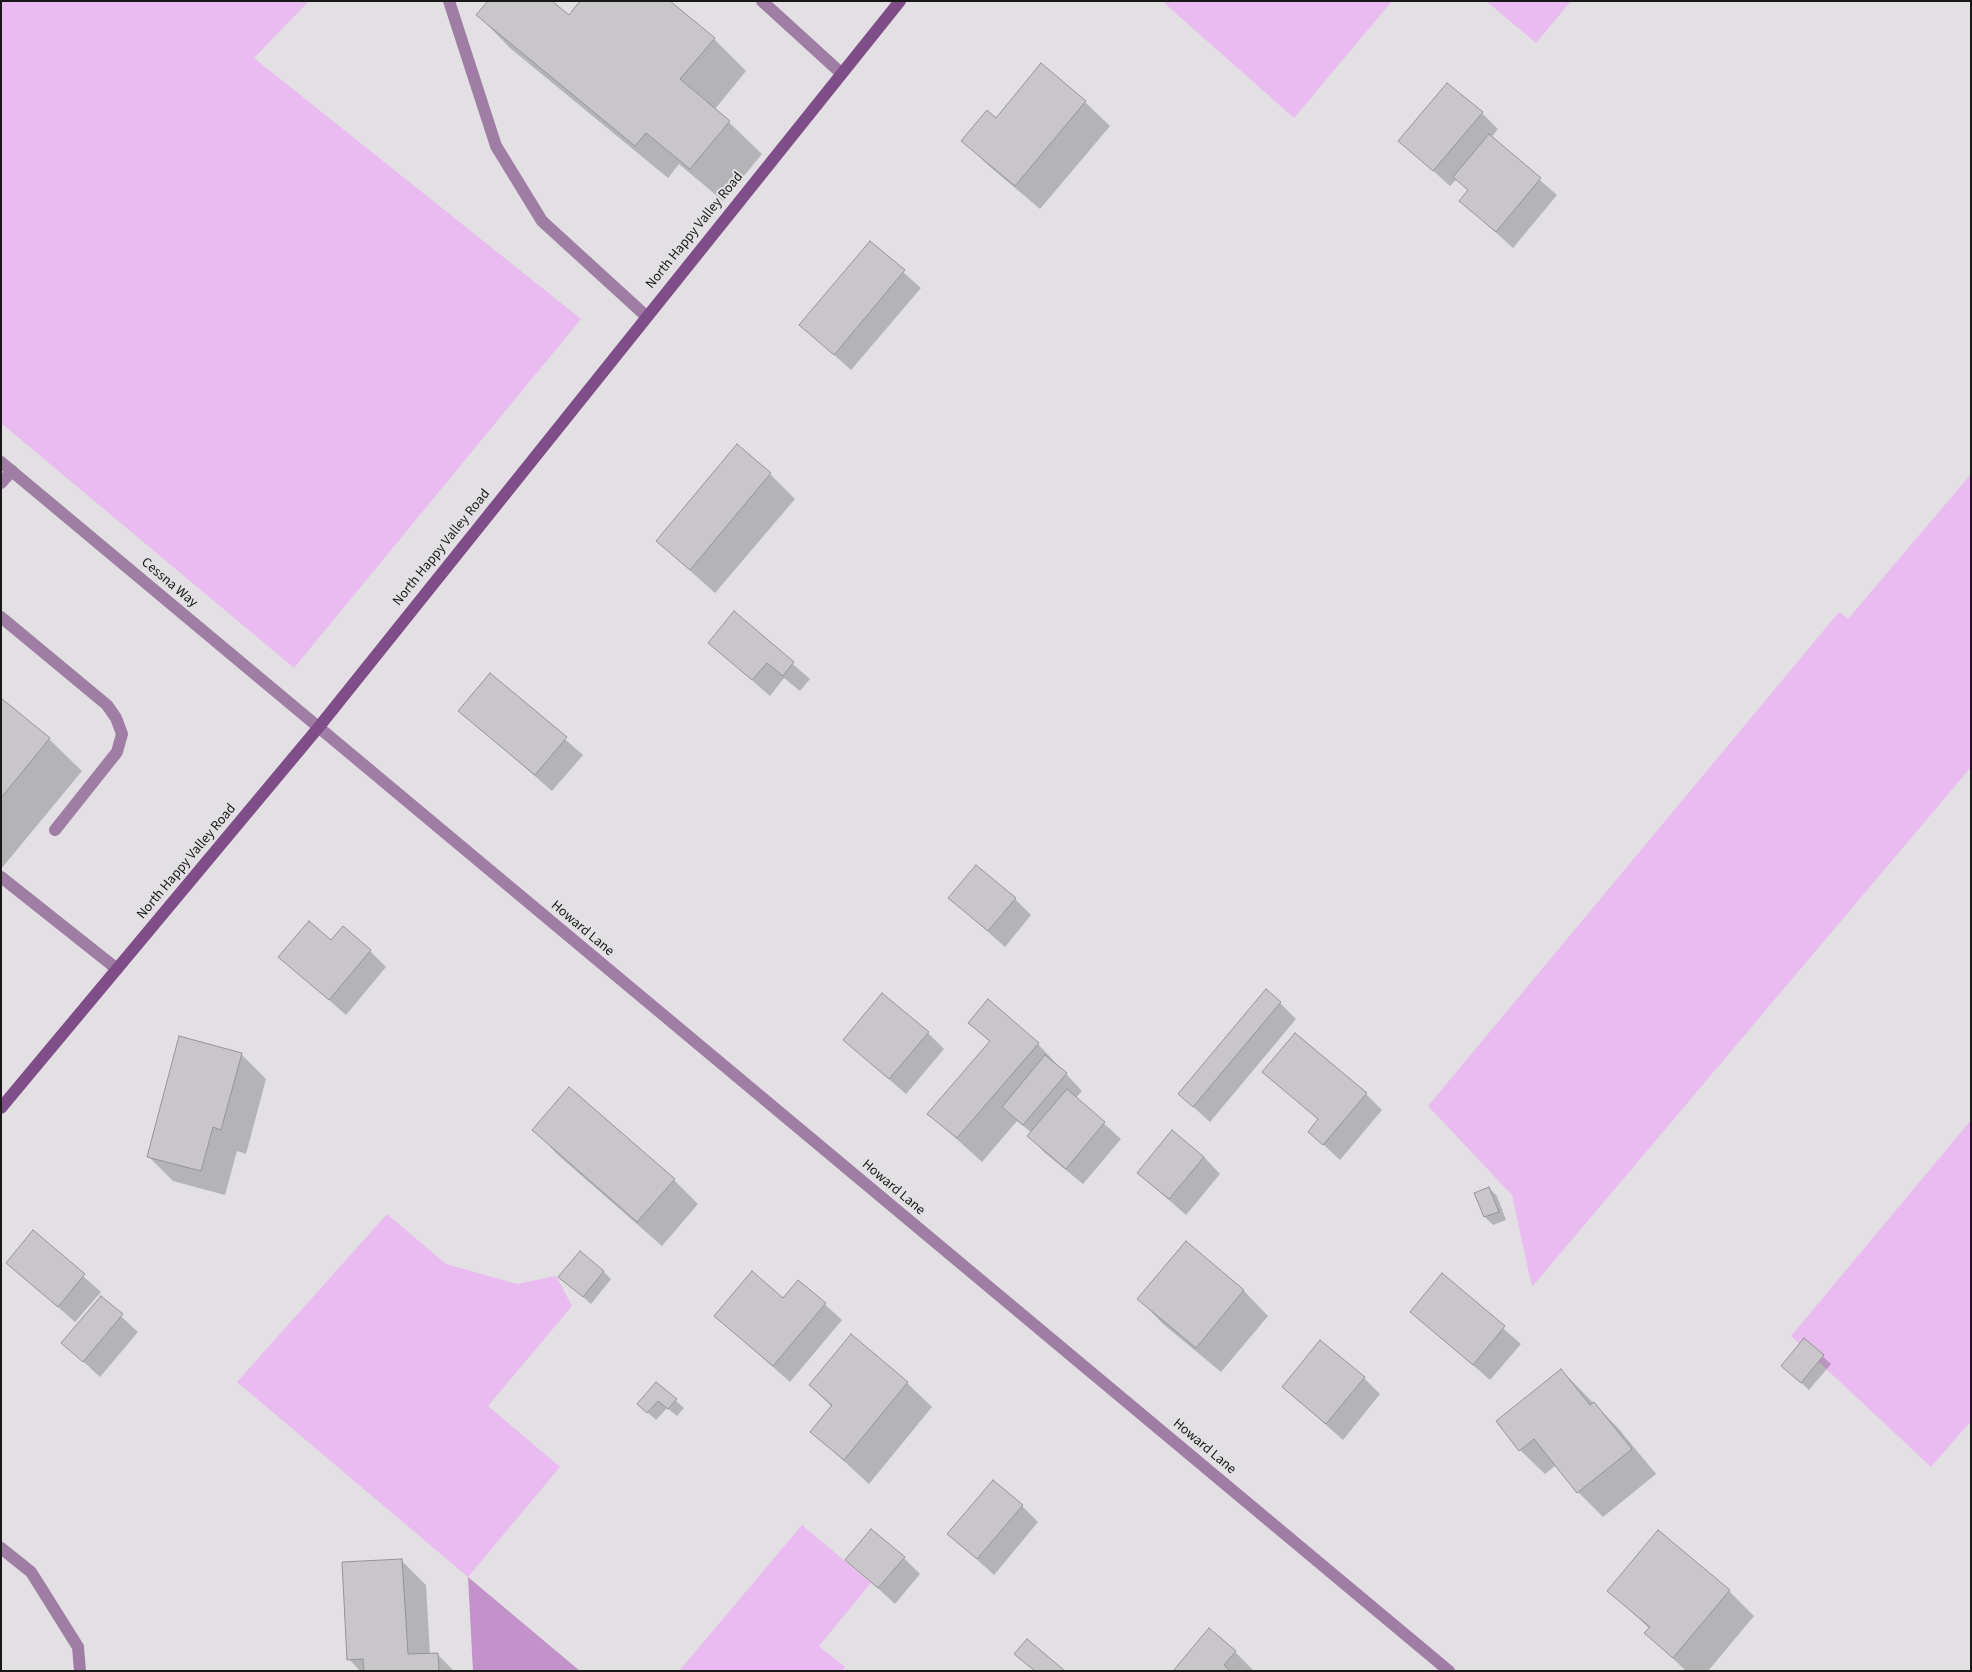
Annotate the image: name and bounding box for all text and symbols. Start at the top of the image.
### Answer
street label: North Happy Valley Road [643,169,747,293]
street label: North Happy Valley Road [390,486,494,610]
street label: Cessna Way [137,555,201,611]
street label: North Happy Valley Road [134,801,240,923]
street label: Howard Lane [547,898,617,960]
street label: Howard Lane [858,1157,928,1219]
street label: Howard Lane [1169,1416,1239,1478]

